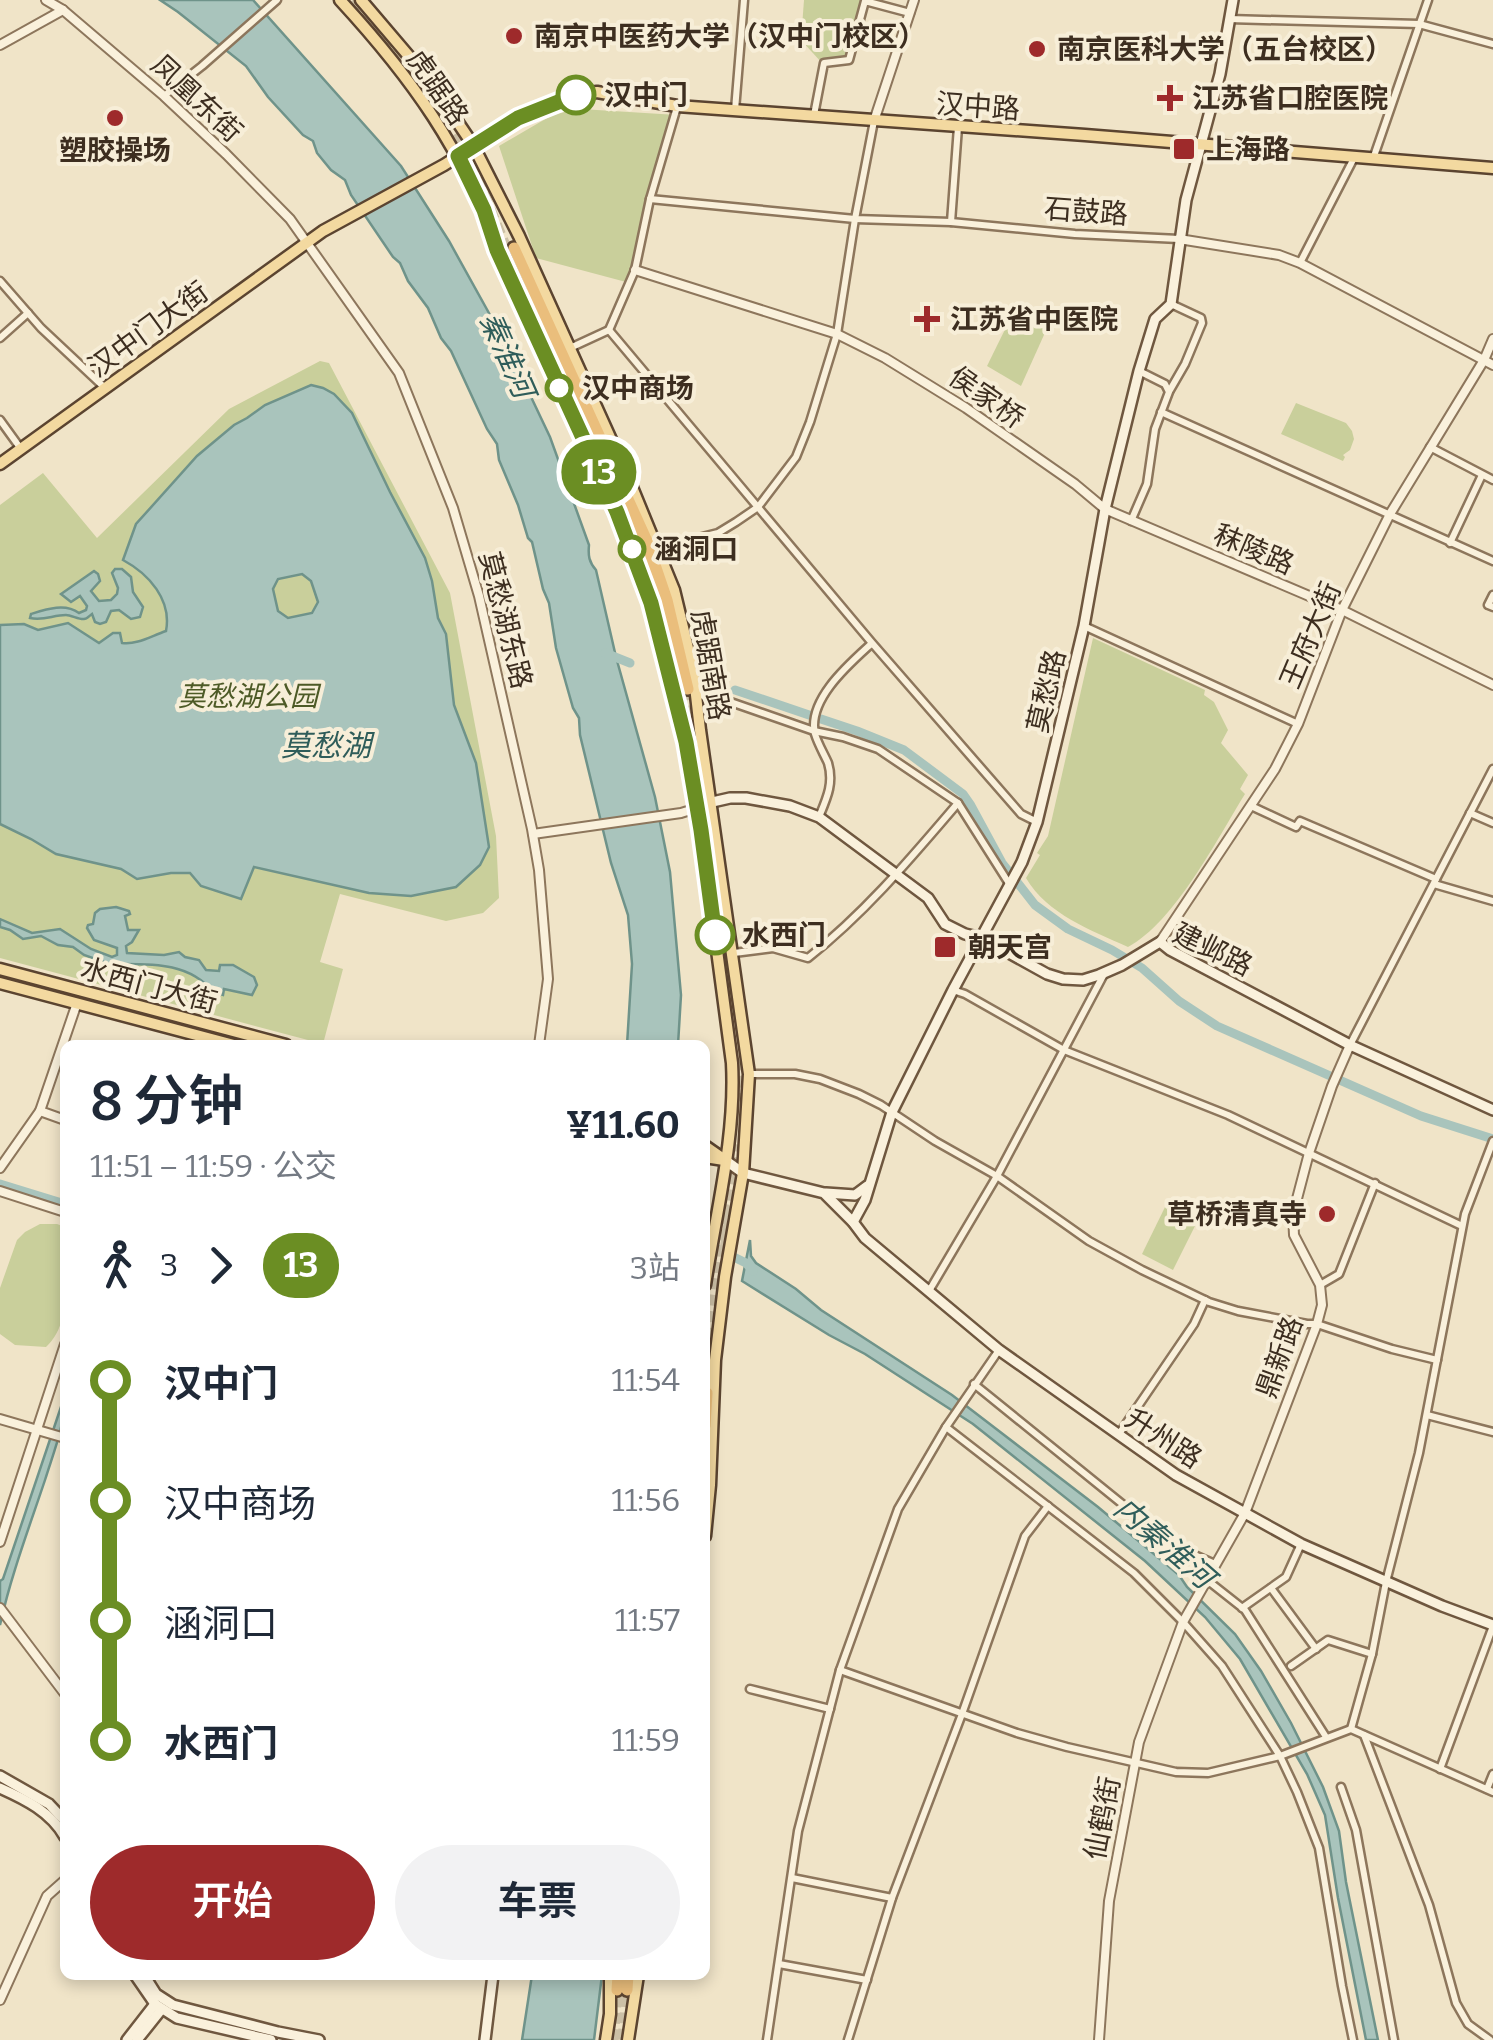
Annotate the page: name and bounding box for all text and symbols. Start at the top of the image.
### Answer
place label: 南京中医药大学（汉中门校区） [534,20,926,53]
marker: 南京中医药大学（汉中门校区） [503,25,525,47]
place label: 南京医科大学（五台校区） [1057,33,1393,66]
marker: 南京医科大学（五台校区） [1026,38,1048,60]
street label: 虎踞路 [400,43,475,131]
street label: 凤凰东街 [144,48,249,149]
marker: 汉中门 [557,76,595,114]
place label: 汉中门 [604,79,688,112]
place label: 江苏省口腔医院 [1192,82,1388,115]
marker: 江苏省口腔医院 [1157,85,1183,111]
street label: 汉中路 [935,87,1021,126]
marker: 塑胶操场 [104,107,126,129]
place label: 上海路 [1206,133,1290,166]
place label: 塑胶操场 [59,134,171,167]
marker: 上海路 [1171,136,1197,162]
street label: 石鼓路 [1043,192,1129,231]
street label: 汉中门大街 [82,275,215,384]
place label: 江苏省中医院 [950,303,1118,336]
marker: 江苏省中医院 [914,306,940,332]
water label: 秦淮河 [472,307,544,408]
street label: 侯家桥 [943,360,1031,435]
place label: 汉中商场 [582,372,694,405]
marker: 汉中商场 [546,375,572,401]
line badge: 13 [554,440,644,504]
text: 13 [581,451,617,493]
street label: 秣陵路 [1209,518,1299,581]
place label: 涵洞口 [654,533,738,566]
marker: 涵洞口 [619,536,645,562]
street label: 莫愁湖东路 [473,548,538,692]
street label: 王府大街 [1273,577,1348,693]
street label: 虎踞南路 [685,607,736,723]
street label: 莫愁路 [1021,646,1072,736]
park label: 莫愁湖公园 [178,680,322,713]
water label: 莫愁湖 [281,728,375,764]
marker: 水西门 [696,916,734,954]
street label: 建邺路 [1168,916,1258,983]
place label: 水西门 [742,919,826,952]
place label: 朝天宫 [968,931,1052,964]
marker: 朝天宫 [932,934,958,960]
street label: 水西门大街 [77,951,221,1020]
text: 8 分钟 [90,1069,243,1135]
text: ¥11.60 [566,1102,680,1148]
text: 11:51 – 11:59 · 公交 [90,1147,337,1185]
place label: 草桥清真寺 [1167,1198,1307,1231]
marker: 草桥清真寺 [1316,1203,1338,1225]
icon: walk [90,1238,145,1293]
icon: forward [193,1238,248,1293]
text: 13 [283,1244,319,1286]
text: 3 [160,1246,178,1284]
text: 3站 [630,1249,680,1287]
street label: 鼎新路 [1250,1312,1309,1402]
text: 汉中门 [164,1361,278,1407]
text: 11:54 [611,1361,680,1399]
street label: 升州路 [1120,1402,1208,1475]
text: 汉中商场 [164,1481,316,1527]
text: 11:56 [611,1481,680,1519]
water label: 内秦淮河 [1107,1490,1225,1599]
text: 涵洞口 [164,1601,278,1647]
text: 11:57 [615,1601,680,1639]
text: 水西门 [164,1721,278,1767]
text: 11:59 [612,1721,680,1759]
street label: 仙鹤街 [1078,1774,1127,1862]
button: 开始 [90,1845,375,1960]
button: 车票 [395,1845,680,1960]

